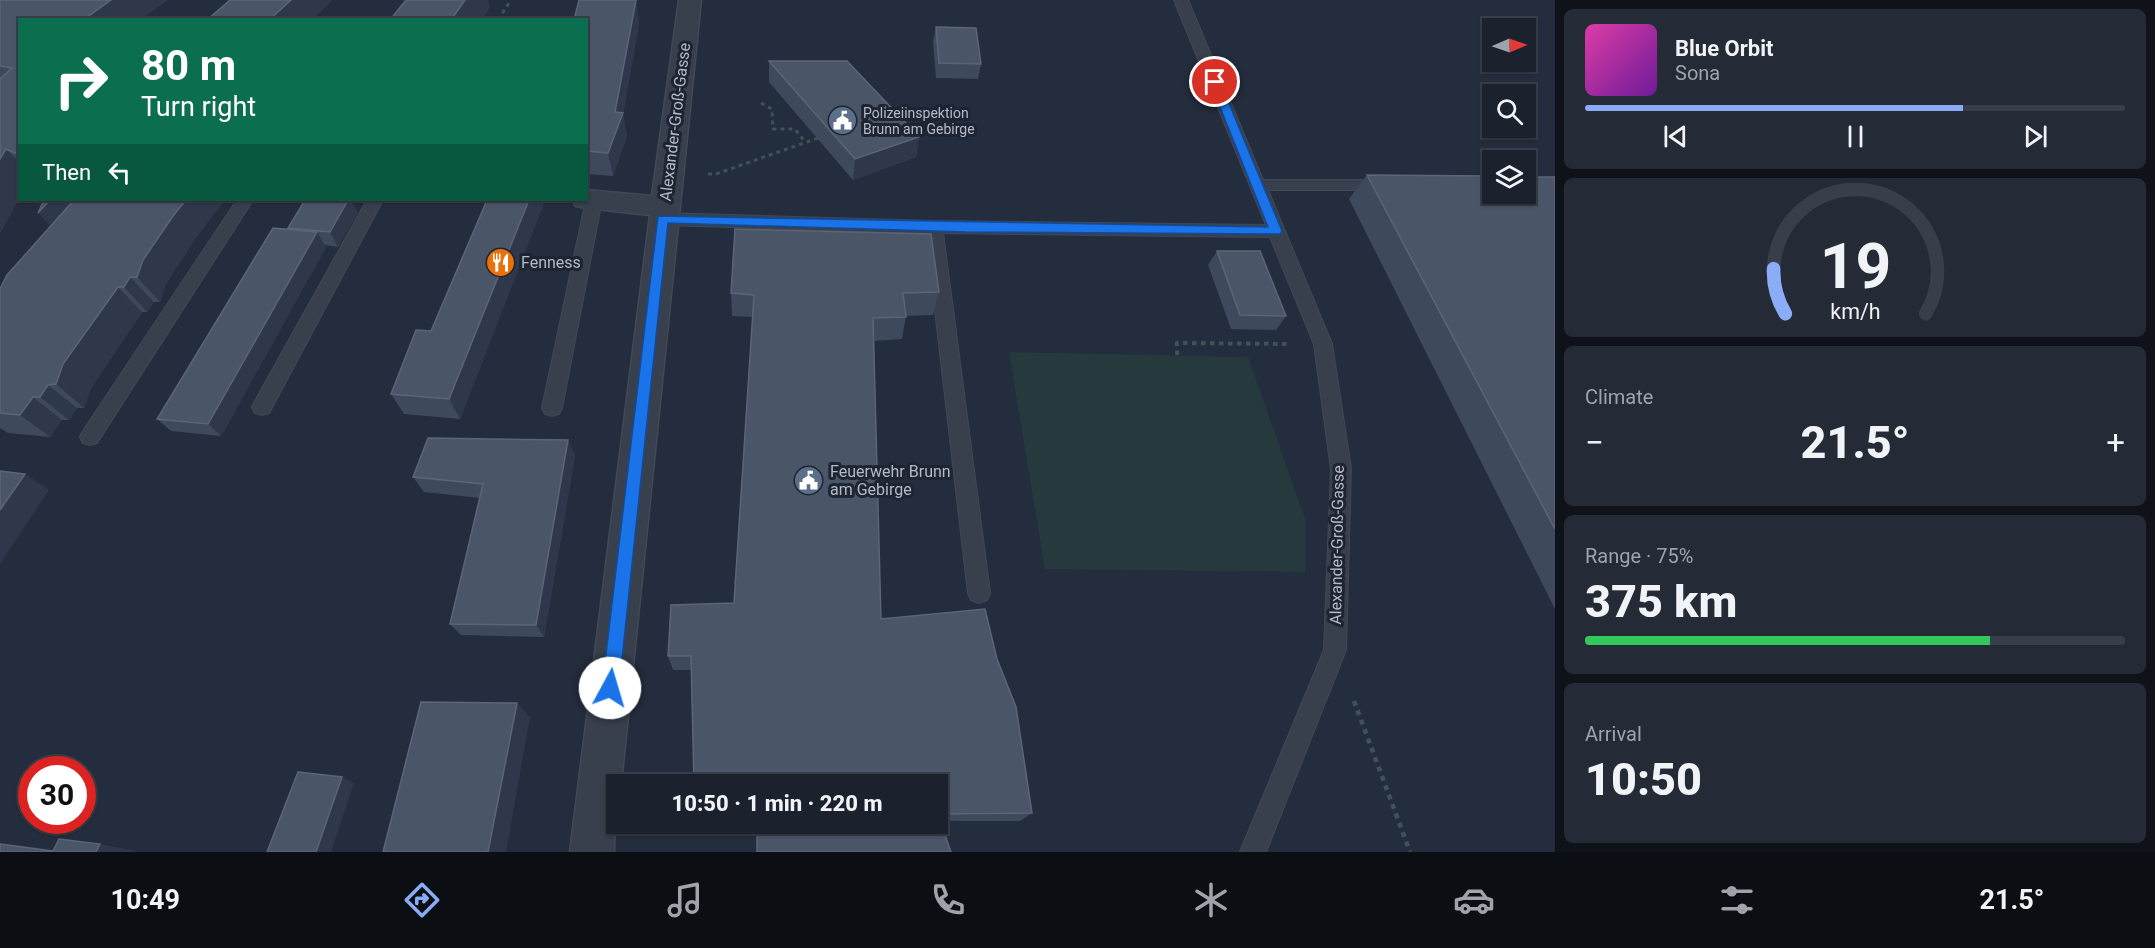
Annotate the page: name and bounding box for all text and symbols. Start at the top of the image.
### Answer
north arrow [1482,18,1536,72]
map controls [1482,18,1536,204]
text: Blue Orbit [1675,36,1773,61]
text: 80 m [141,41,236,90]
icon: right [42,42,120,120]
street label: Alexander-Groß-Gasse [656,42,694,202]
pin [1189,56,1240,107]
text: Sona [1675,61,1720,85]
icon: arrive [1198,65,1231,98]
button: search [1482,84,1536,138]
text: Turn right [141,91,256,123]
public building icon: Polizeiinspektion Brunn am Gebirge [826,105,858,137]
place label: Polizeiinspektion Brunn am Gebirge [863,105,975,137]
icon: previous [1659,120,1692,153]
icon: pause [1839,120,1872,153]
icon: next [2019,120,2052,153]
button: layers [1482,150,1536,204]
icon: left [103,156,136,189]
text: Then [42,160,91,185]
text: 19 [1819,231,1891,304]
restaurant icon: Fenness [484,246,516,278]
place label: Fenness [521,253,581,272]
text: km/h [1830,300,1880,325]
text: Climate [1585,385,1653,409]
text: 21.5° [1801,416,1910,469]
text: − [1585,423,1604,462]
text: + [2106,423,2125,462]
place label: Feuerwehr Brunn am Gebirge [830,462,951,499]
public building icon: Feuerwehr Brunn am Gebirge [793,464,825,496]
street label: Alexander-Groß-Gasse [1326,465,1348,625]
text: Range · 75% [1585,544,1693,568]
text: 375 km [1585,575,1737,628]
position arrow [578,656,642,720]
text: Arrival [1585,722,1642,746]
text: 10:50 [1585,753,1702,806]
speed limit sign: 30 [18,756,96,834]
text: 10:50 · 1 min · 220 m [672,791,882,816]
icon: directions [401,879,443,921]
icon: music [664,879,706,921]
icon: phone [927,879,969,921]
icon: climate [1190,879,1232,921]
icon: car [1453,879,1495,921]
icon: filters [1716,879,1758,921]
text: 10:49 [111,884,180,916]
text: 21.5° [1980,884,2044,916]

